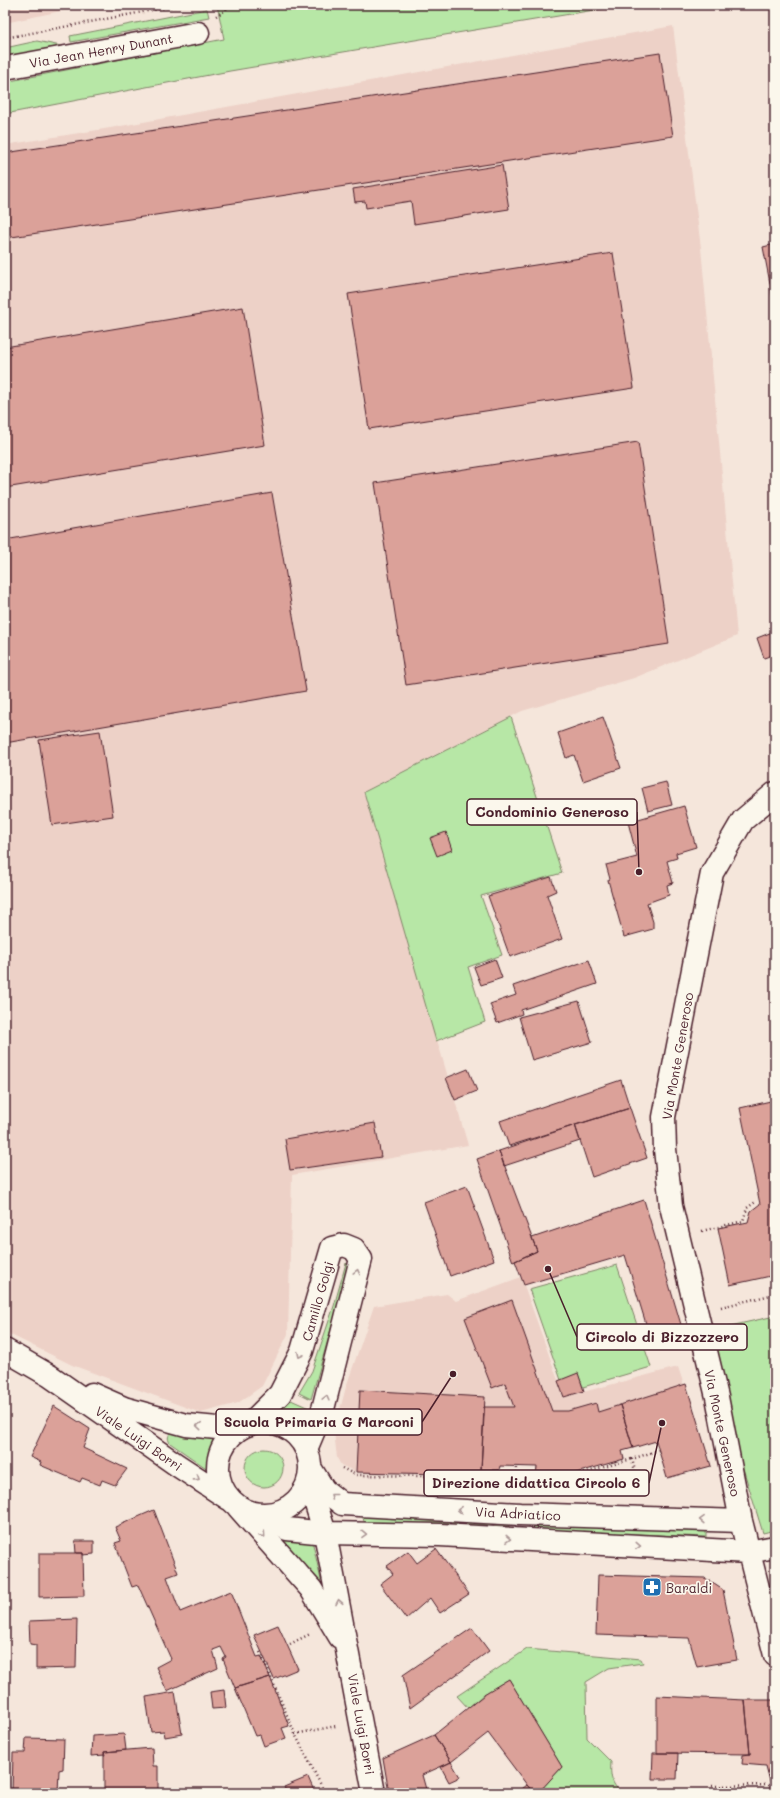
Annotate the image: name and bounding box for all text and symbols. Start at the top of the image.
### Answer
street label: Via Jean Henry Dunant [28,29,174,71]
callout: Condominio Generoso [467,799,637,825]
text: Condominio Generoso [475,802,629,821]
street label: Via Monte Generoso [657,991,697,1121]
street label: Camillo Golgi [297,1259,337,1343]
one-way arrow [353,1269,361,1275]
callout: Circolo di Bizzozzero [577,1324,747,1350]
text: Circolo di Bizzozzero [585,1327,739,1346]
one-way arrow [297,1350,305,1358]
street label: Via Monte Generoso [701,1368,745,1498]
one-way arrow [321,1395,330,1402]
street label: Viale Luigi Borri [92,1402,186,1474]
callout: Scuola Primaria G Marconi [216,1409,422,1435]
text: Scuola Primaria G Marconi [224,1412,414,1431]
one-way arrow [196,1422,202,1431]
callout: Direzione didattica Circolo 6 [424,1470,649,1496]
one-way arrow [193,1473,200,1481]
text: Direzione didattica Circolo 6 [432,1473,640,1492]
one-way arrow [330,1494,337,1501]
street label: Via Adriatico [475,1502,561,1524]
one-way arrow [457,1506,463,1515]
one-way arrow [699,1516,705,1524]
one-way arrow [361,1529,367,1538]
one-way arrow [259,1530,266,1538]
one-way arrow [505,1535,511,1544]
one-way arrow [635,1542,641,1550]
pharmacy icon: Baraldi [641,1576,663,1598]
place label: Baraldi [666,1579,712,1596]
one-way arrow [335,1599,343,1605]
street label: Viale Luigi Borri [345,1672,379,1776]

